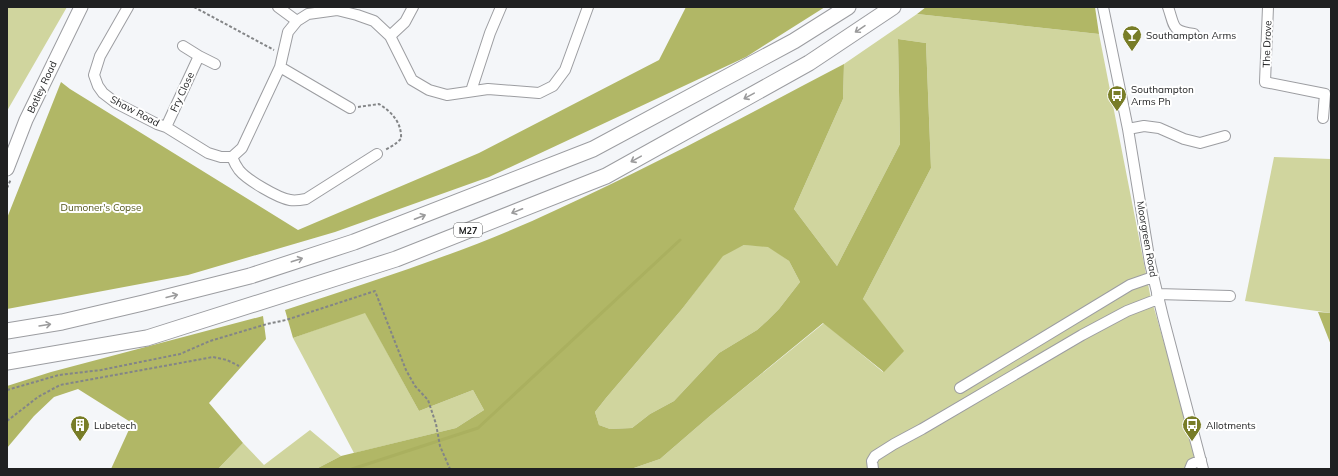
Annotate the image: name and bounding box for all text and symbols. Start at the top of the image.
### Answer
street label: The Drove [1260,20,1274,68]
bar icon: Southampton Arms [1121,24,1143,52]
one-way arrow [855,25,866,33]
place label: Southampton Arms [1146,29,1236,42]
street label: Botley Road [24,59,60,115]
street label: Fry Close [167,70,197,114]
place label: Southampton Arms Ph [1131,83,1194,108]
bus stop icon: Southampton Arms Ph [1106,84,1128,112]
street label: Shaw Road [108,93,162,129]
one-way arrow [744,93,756,100]
one-way arrow [630,156,642,163]
street label: Moorgreen Road [1134,200,1160,278]
park label: Dumoner's Copse [60,201,142,214]
one-way arrow [511,208,523,215]
one-way arrow [413,212,425,220]
road number: M27 [454,223,482,237]
one-way arrow [291,256,303,264]
one-way arrow [165,292,178,299]
one-way arrow [39,321,52,329]
building icon: Lubetech [69,414,91,442]
bus stop icon: Allotments [1181,414,1203,442]
place label: Lubetech [94,419,136,432]
place label: Allotments [1206,419,1256,432]

